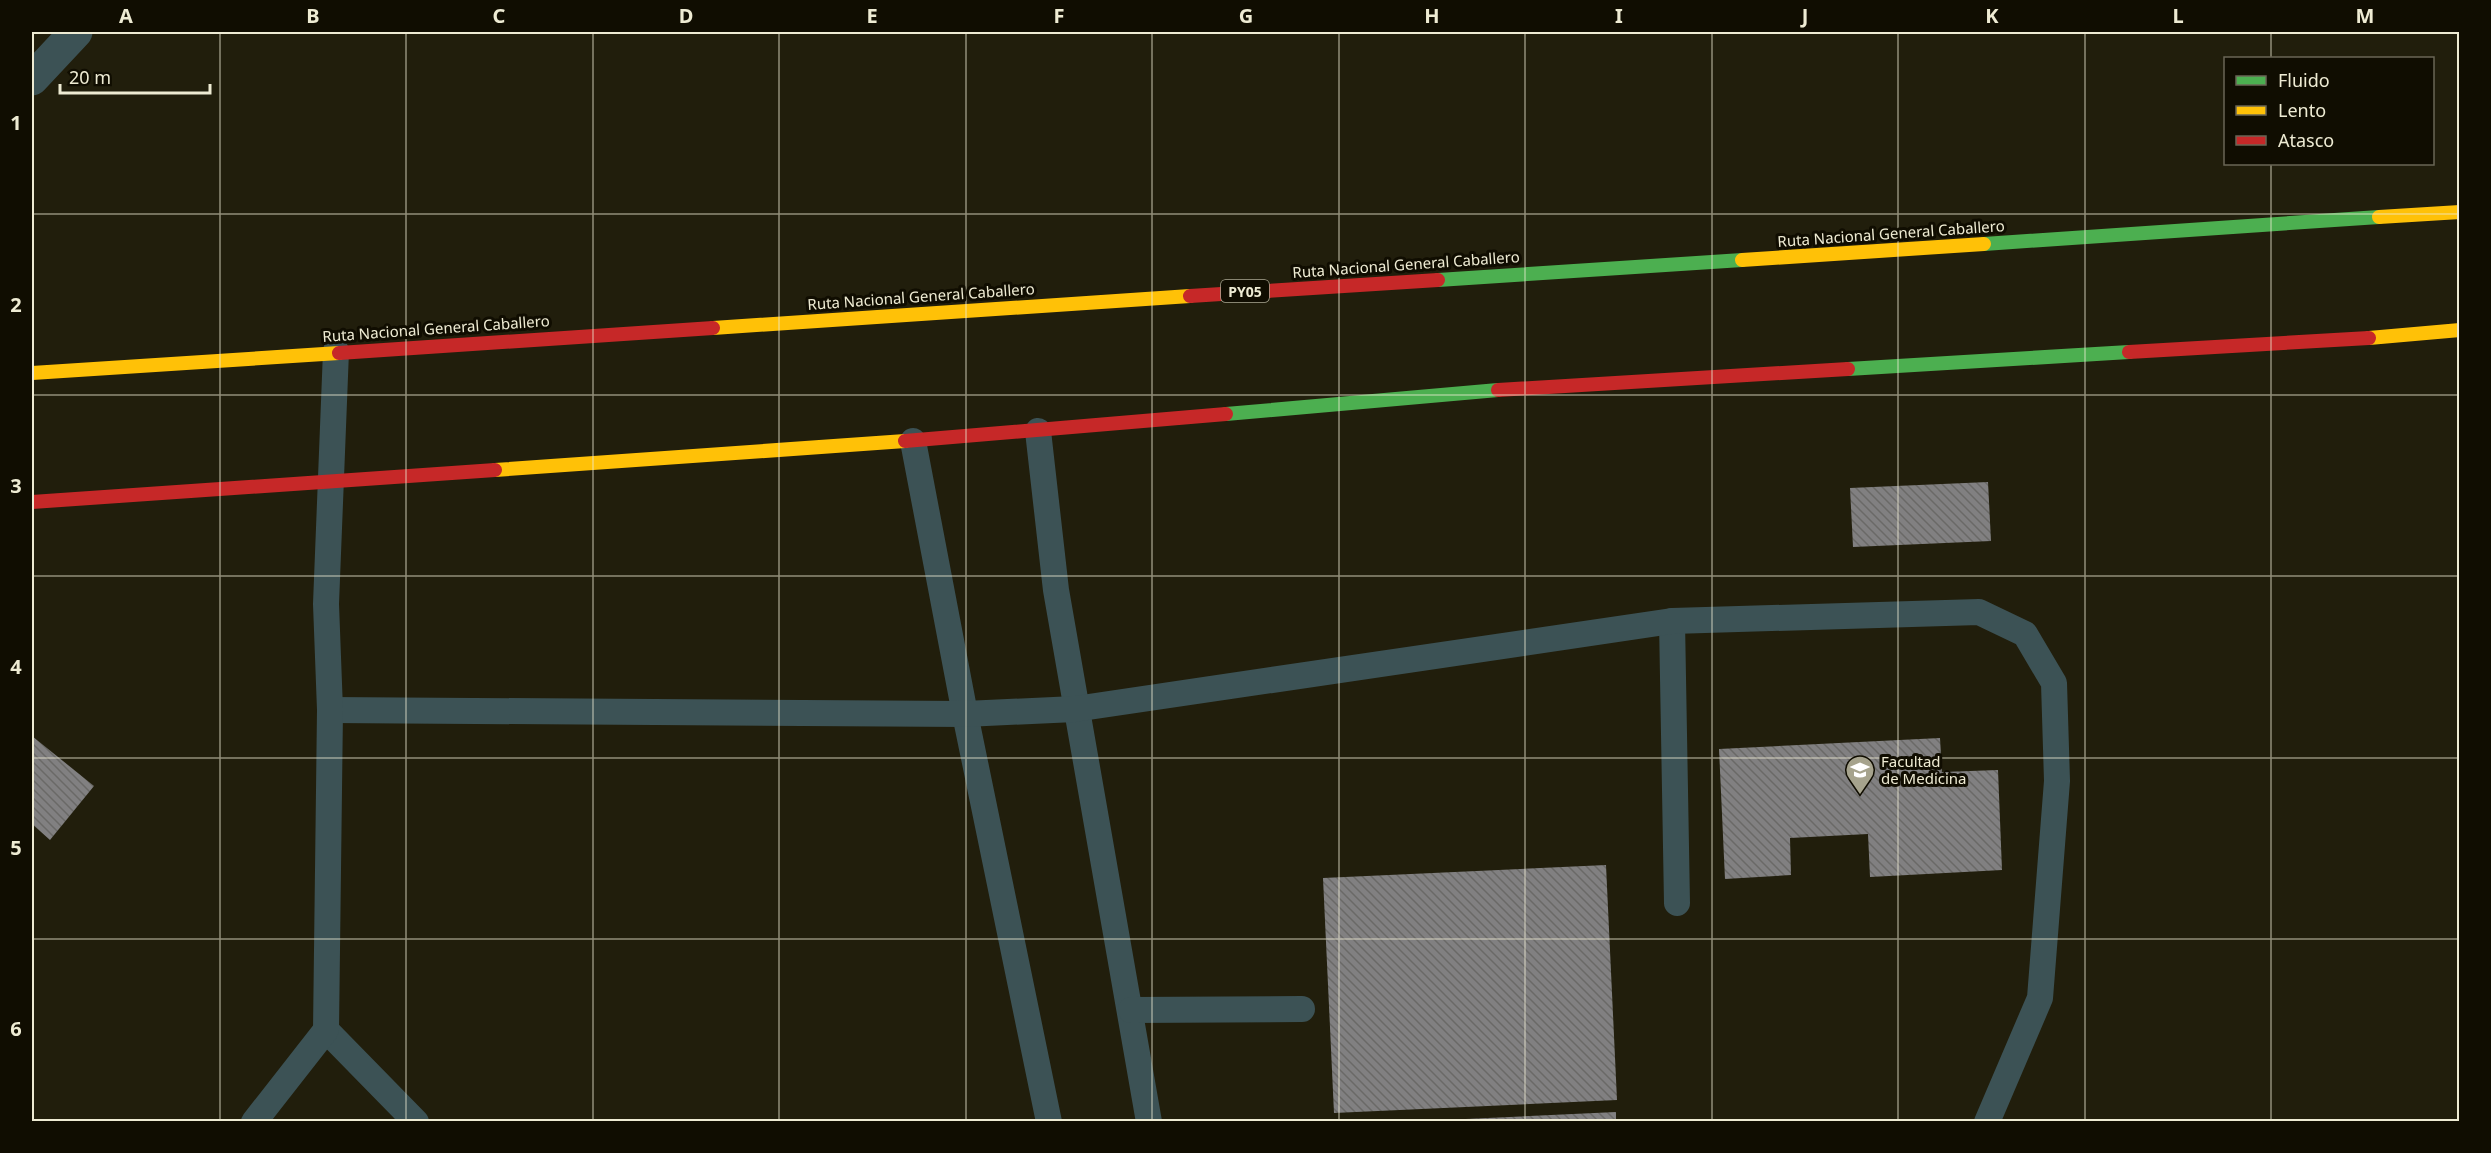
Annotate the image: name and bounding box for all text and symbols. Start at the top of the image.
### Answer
text: A [119,2,133,29]
text: B [306,2,320,29]
text: C [493,2,506,29]
text: D [679,2,693,29]
text: E [866,2,878,29]
text: F [1054,2,1064,29]
text: G [1239,2,1253,29]
text: H [1424,2,1440,29]
text: I [1615,2,1623,29]
text: J [1800,2,1808,29]
text: K [1985,2,1999,29]
text: L [2172,2,2184,29]
text: M [2356,2,2374,29]
scale bar [60,57,210,95]
legend [2224,57,2434,165]
text: 20 m [69,65,111,89]
text: Fluido [2278,68,2330,92]
text: Lento [2278,98,2326,122]
text: 1 [10,109,22,136]
text: Atasco [2278,128,2334,152]
street label: Ruta Nacional General Caballero [1777,215,2005,251]
street label: Ruta Nacional General Caballero [1292,246,1520,282]
street label: Ruta Nacional General Caballero [807,278,1035,314]
road number: PY05 [1221,280,1269,302]
text: 2 [10,291,22,318]
street label: Ruta Nacional General Caballero [322,310,550,346]
text: 3 [10,472,22,499]
text: 4 [10,653,22,680]
place label: Facultad de Medicina [1881,751,1967,788]
school or university icon: Facultad de Medicina [1844,754,1876,796]
text: 5 [10,834,22,861]
text: 6 [10,1015,22,1042]

